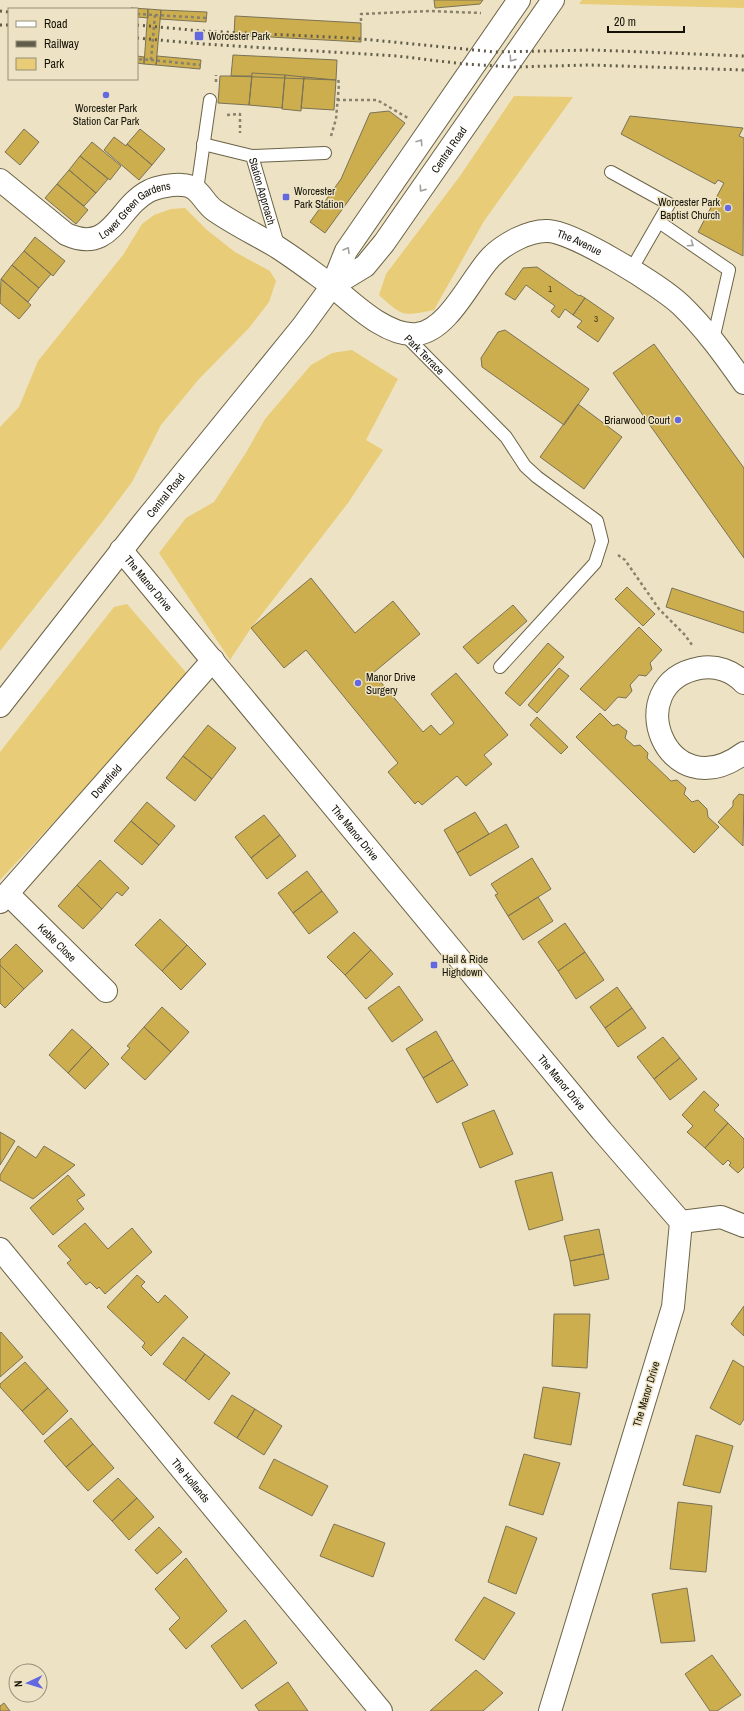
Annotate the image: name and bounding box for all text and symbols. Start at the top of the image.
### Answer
legend [8,8,138,80]
scale bar [608,8,684,34]
text: 20 m [614,14,636,30]
text: Road [44,16,68,32]
place label: Worcester Park [208,29,270,43]
marker: Worcester Park [193,30,205,42]
text: Railway [44,36,79,52]
one-way arrow [509,55,517,62]
text: Park [44,56,64,72]
marker: Worcester Park Station Car Park [101,90,111,100]
place label: Worcester Park Station Car Park [73,101,140,128]
street label: Central Road [428,124,470,176]
one-way arrow [415,140,422,147]
street label: Station Approach [246,156,279,226]
street label: Lower Green Gardens [96,178,172,242]
place label: Worcester Park Station [294,184,344,211]
one-way arrow [419,185,427,192]
marker: Worcester Park Station [281,192,291,202]
place label: Worcester Park Baptist Church [658,195,720,222]
marker: Worcester Park Baptist Church [723,203,733,213]
street label: The Avenue [555,226,604,259]
one-way arrow [687,239,694,246]
one-way arrow [343,247,350,254]
house number: 1 [548,283,552,295]
house number: 3 [594,313,598,325]
street label: Park Terrace [401,332,447,378]
place label: Briarwood Court [604,413,670,427]
marker: Briarwood Court [673,415,683,425]
street label: Central Road [143,470,188,520]
street label: The Manor Drive [121,553,175,614]
place label: Manor Drive Surgery [366,670,416,697]
marker: Manor Drive Surgery [353,678,363,688]
street label: Downfield [88,761,125,801]
street label: The Manor Drive [328,802,382,863]
street label: Keble Close [35,920,79,965]
place label: Hail & Ride Highdown [442,952,488,979]
marker: Hail & Ride Highdown [429,960,439,970]
street label: The Manor Drive [535,1052,589,1113]
street label: The Manor Drive [629,1360,663,1428]
street label: The Hollands [169,1455,214,1506]
north arrow [8,1663,48,1703]
text: N [11,1680,25,1687]

